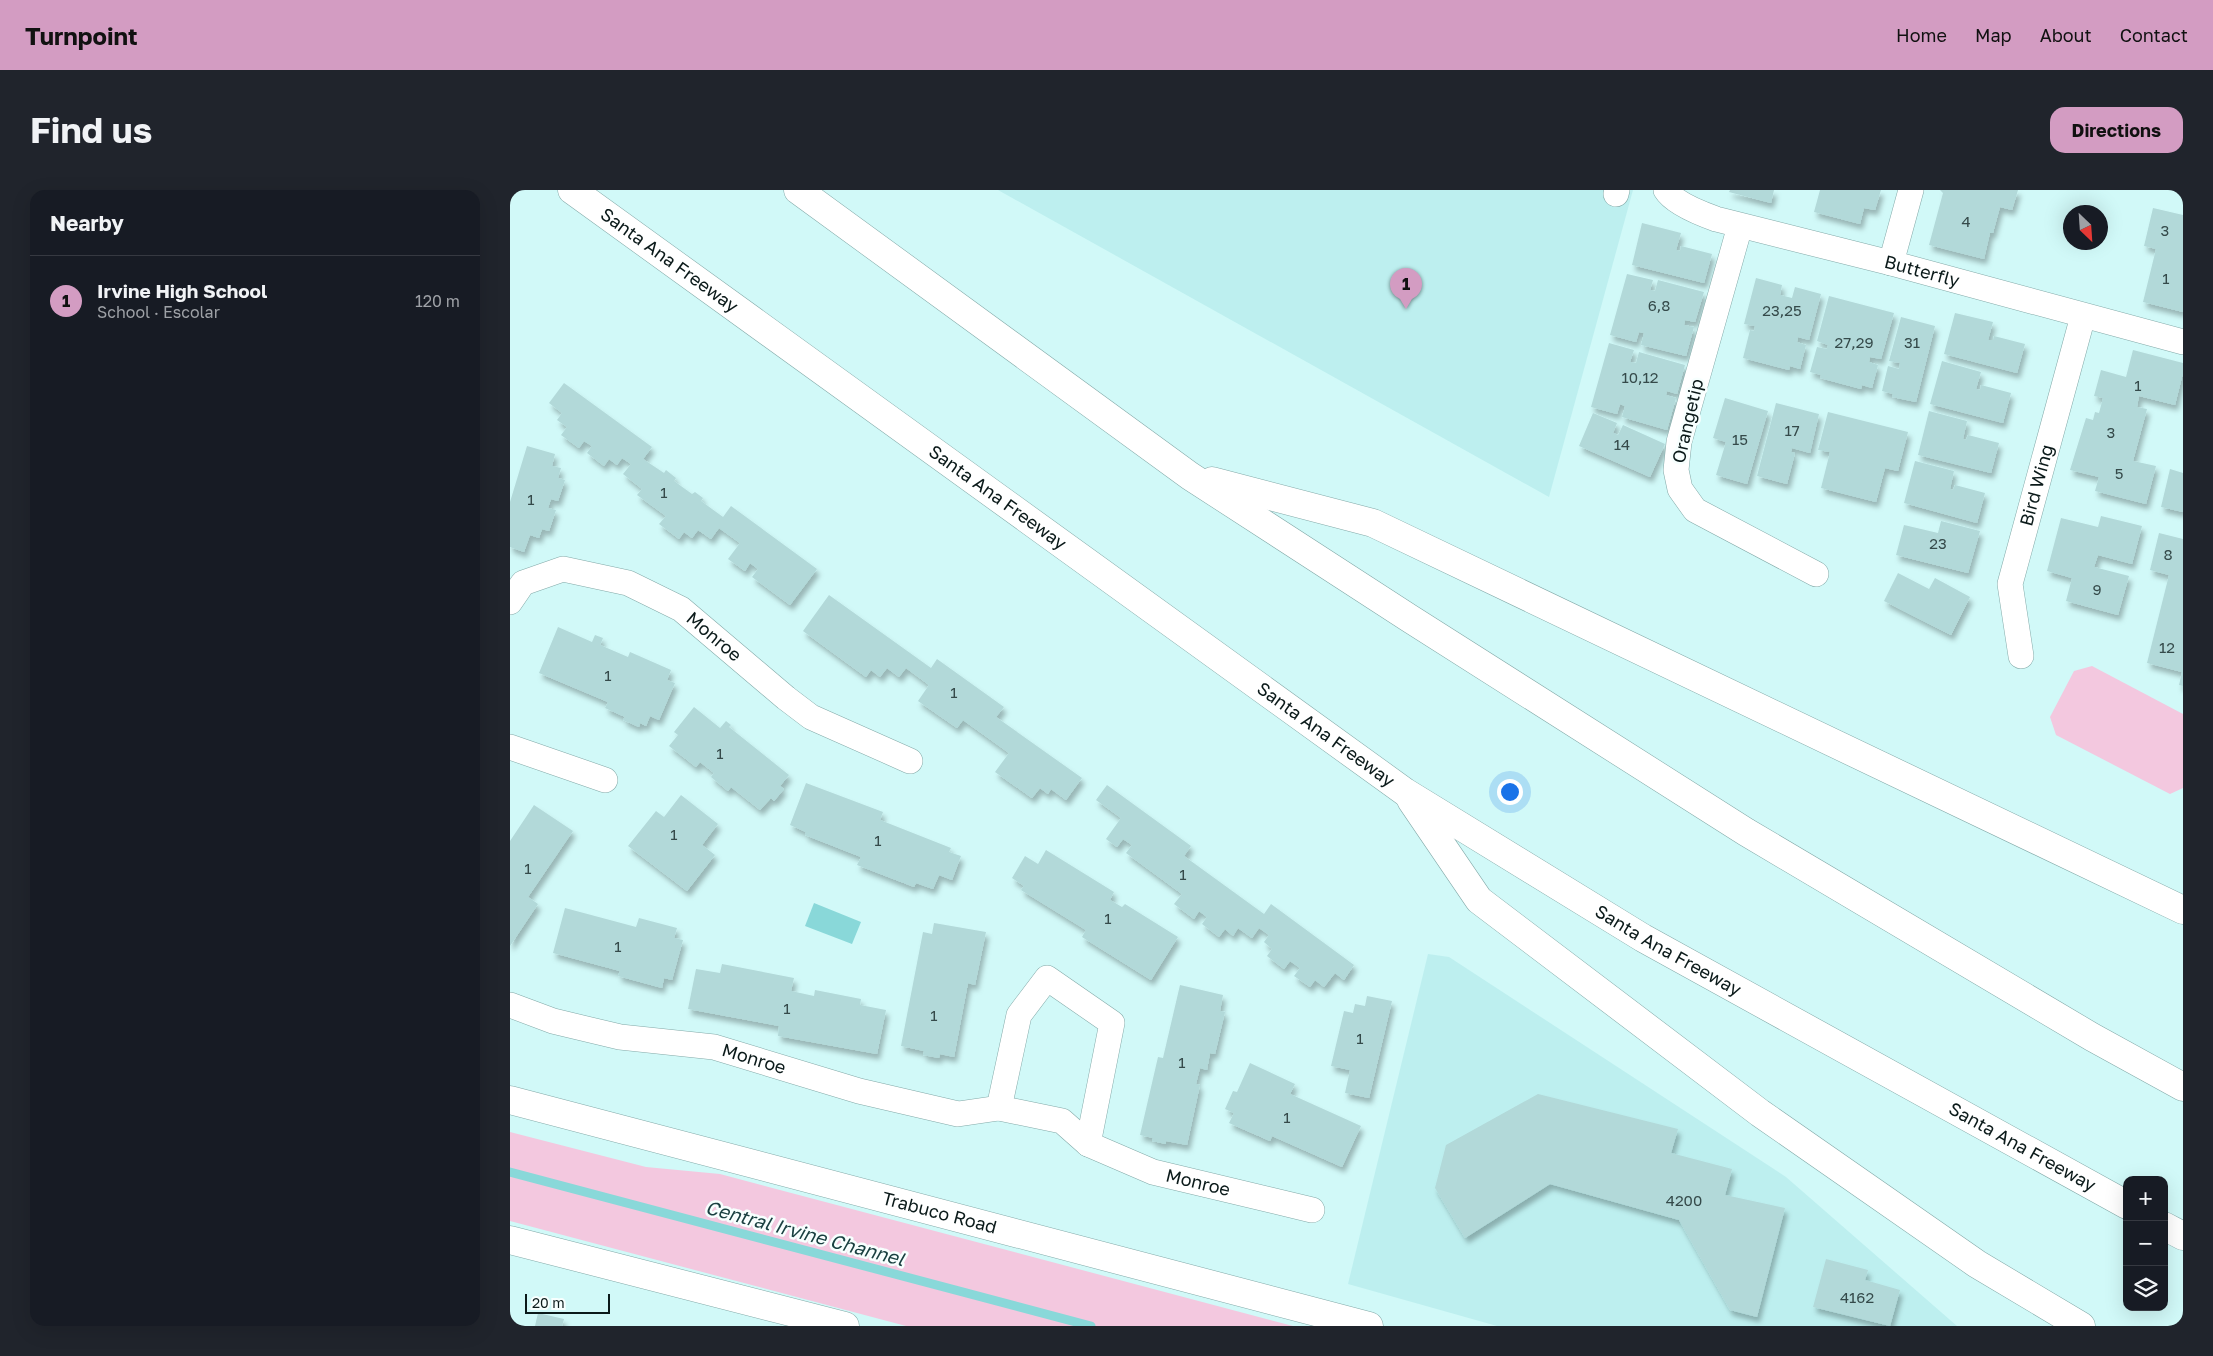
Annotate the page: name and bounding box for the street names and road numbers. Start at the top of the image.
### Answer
street label: Santa Ana Freeway [597,202,743,317]
street label: Butterfly [1882,250,1962,291]
street label: Orangetip [1667,376,1707,465]
street label: Santa Ana Freeway [925,440,1071,554]
street label: Bird Wing [2014,442,2057,528]
street label: Monroe [682,607,747,666]
street label: Santa Ana Freeway [1253,677,1400,791]
street label: Santa Ana Freeway [1591,899,1745,1000]
street label: Monroe [720,1038,789,1078]
street label: Santa Ana Freeway [1945,1097,2100,1196]
street label: Monroe [1164,1163,1233,1200]
street label: Trabuco Road [880,1186,999,1238]

